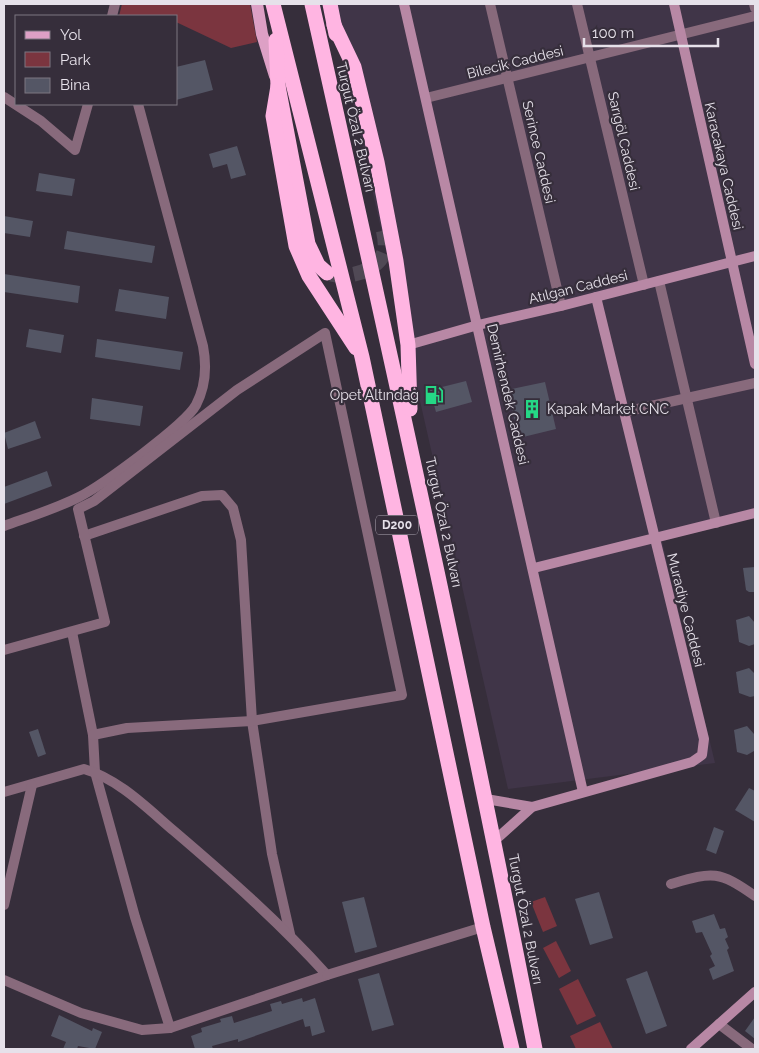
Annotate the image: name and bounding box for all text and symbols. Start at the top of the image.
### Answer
legend [15,15,178,105]
scale bar [584,15,718,47]
text: 100 m [592,24,634,42]
text: Yol [60,26,82,44]
street label: Bilecik Caddesi [465,42,565,82]
text: Park [60,51,91,69]
street label: Turgut Özal 2 Bulvarı [333,60,381,193]
text: Bina [60,76,90,94]
street label: Sarıgöl Caddesi [605,90,643,192]
street label: Serince Caddesi [519,99,559,205]
street label: Karacakaya Caddesi [702,101,746,231]
street label: Atılgan Caddesi [527,267,629,307]
street label: Demirhendek Caddesi [484,322,532,466]
fuel station icon: Opet Altındağ [423,384,445,406]
place label: Opet Altındağ [330,387,419,403]
building icon: Kapak Market CNC [521,398,543,420]
place label: Kapak Market CNC [547,401,670,417]
street label: Turgut Özal 2 Bulvarı [422,455,468,588]
road number: D200 [376,516,418,534]
street label: Muradiye Caddesi [664,551,708,669]
street label: Turgut Özal 2 Bulvarı [505,852,548,986]

